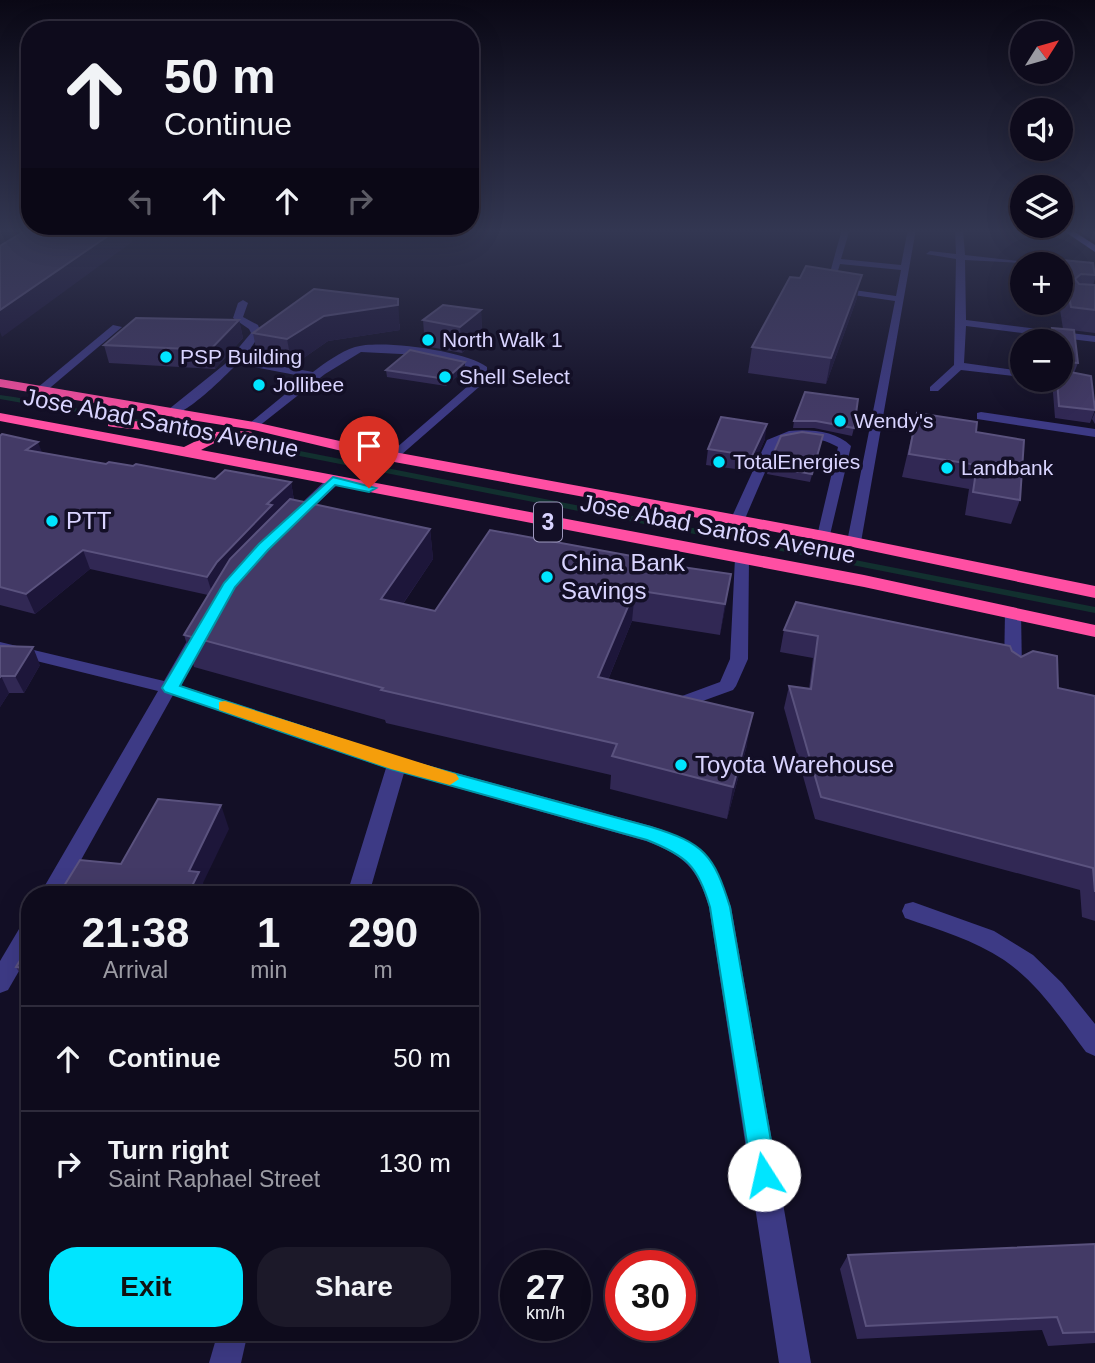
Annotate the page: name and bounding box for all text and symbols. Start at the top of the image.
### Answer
north arrow [1010,21,1073,84]
map controls [1010,21,1073,392]
icon: ahead [49,49,140,140]
text: 50 m [164,49,276,103]
button: sound [1010,98,1073,161]
text: Continue [164,106,292,142]
button: layers [1010,175,1073,238]
icon: left [122,182,160,220]
icon: ahead [195,182,233,220]
icon: ahead [268,182,306,220]
icon: right [341,182,379,220]
button: + [1010,252,1073,315]
place label: North Walk 1 [442,328,563,351]
button: − [1010,329,1073,392]
marker: North Walk 1 [420,332,436,348]
place label: PSP Building [180,345,302,368]
marker: PSP Building [158,349,174,365]
place label: Shell Select [459,365,570,388]
marker: Shell Select [437,369,453,385]
place label: Jollibee [273,373,344,396]
marker: Jollibee [251,377,267,393]
street label: Jose Abad Santos Avenue [21,383,301,462]
place label: Wendy's [854,409,934,432]
marker: Wendy's [832,413,848,429]
pin [339,416,399,488]
icon: arrive [350,427,388,465]
place label: TotalEnergies [733,450,860,473]
marker: TotalEnergies [711,454,727,470]
place label: Landbank [961,456,1054,479]
marker: Landbank [939,460,955,476]
street label: Jose Abad Santos Avenue [578,489,858,568]
road number: 3 [534,502,562,542]
place label: PTT [66,507,112,534]
marker: PTT [44,513,60,529]
place label: China Bank Savings [561,549,686,604]
marker: China Bank Savings [539,569,555,585]
place label: Toyota Warehouse [695,751,894,778]
marker: Toyota Warehouse [673,757,689,773]
text: 21:38 [82,909,189,956]
text: 1 [257,909,280,956]
text: 290 [348,909,418,956]
text: Arrival [103,957,168,983]
text: min [250,957,287,983]
text: m [374,957,393,983]
icon: ahead [49,1040,87,1078]
text: Continue [108,1043,221,1073]
text: 50 m [393,1043,451,1073]
text: Turn right [108,1135,229,1165]
position arrow [727,1138,801,1212]
icon: right [49,1145,87,1183]
text: 130 m [379,1148,451,1178]
text: Saint Raphael Street [108,1166,320,1192]
button: Exit [49,1247,243,1327]
button: Share [257,1247,451,1327]
speed limit sign: 30 [605,1250,696,1341]
text: 27 [526,1267,565,1306]
text: km/h [526,1303,565,1323]

